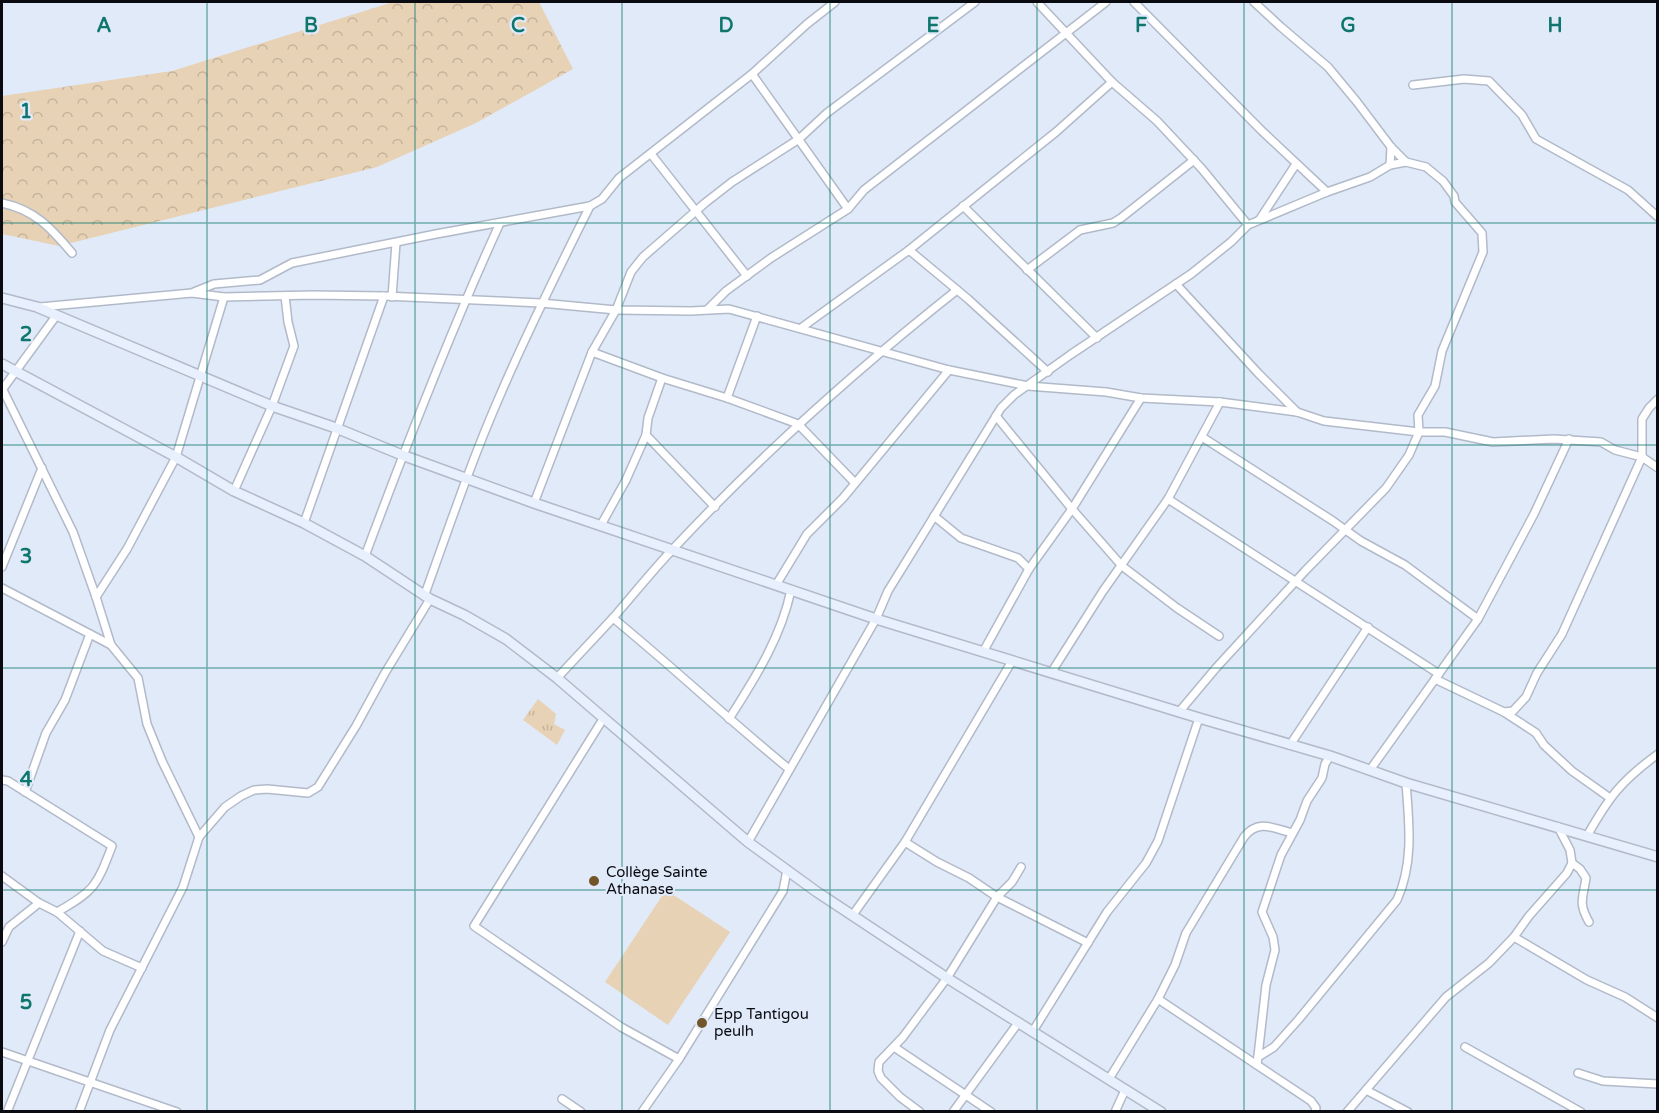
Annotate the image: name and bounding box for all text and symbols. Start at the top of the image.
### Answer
text: A [97,14,112,38]
text: B [304,14,318,38]
text: C [511,14,525,38]
text: D [718,14,734,38]
text: E [927,14,940,38]
text: F [1135,14,1147,38]
text: G [1340,14,1356,38]
text: H [1547,14,1563,38]
text: 1 [20,100,32,124]
text: 2 [20,323,32,347]
text: 3 [20,545,32,569]
text: 4 [20,768,33,792]
place label: Collège Sainte Athanase [606,863,708,898]
marker: Collège Sainte Athanase [587,874,601,888]
text: 5 [20,991,32,1015]
place label: Epp Tantigou peulh [714,1005,809,1040]
marker: Epp Tantigou peulh [695,1016,709,1030]

